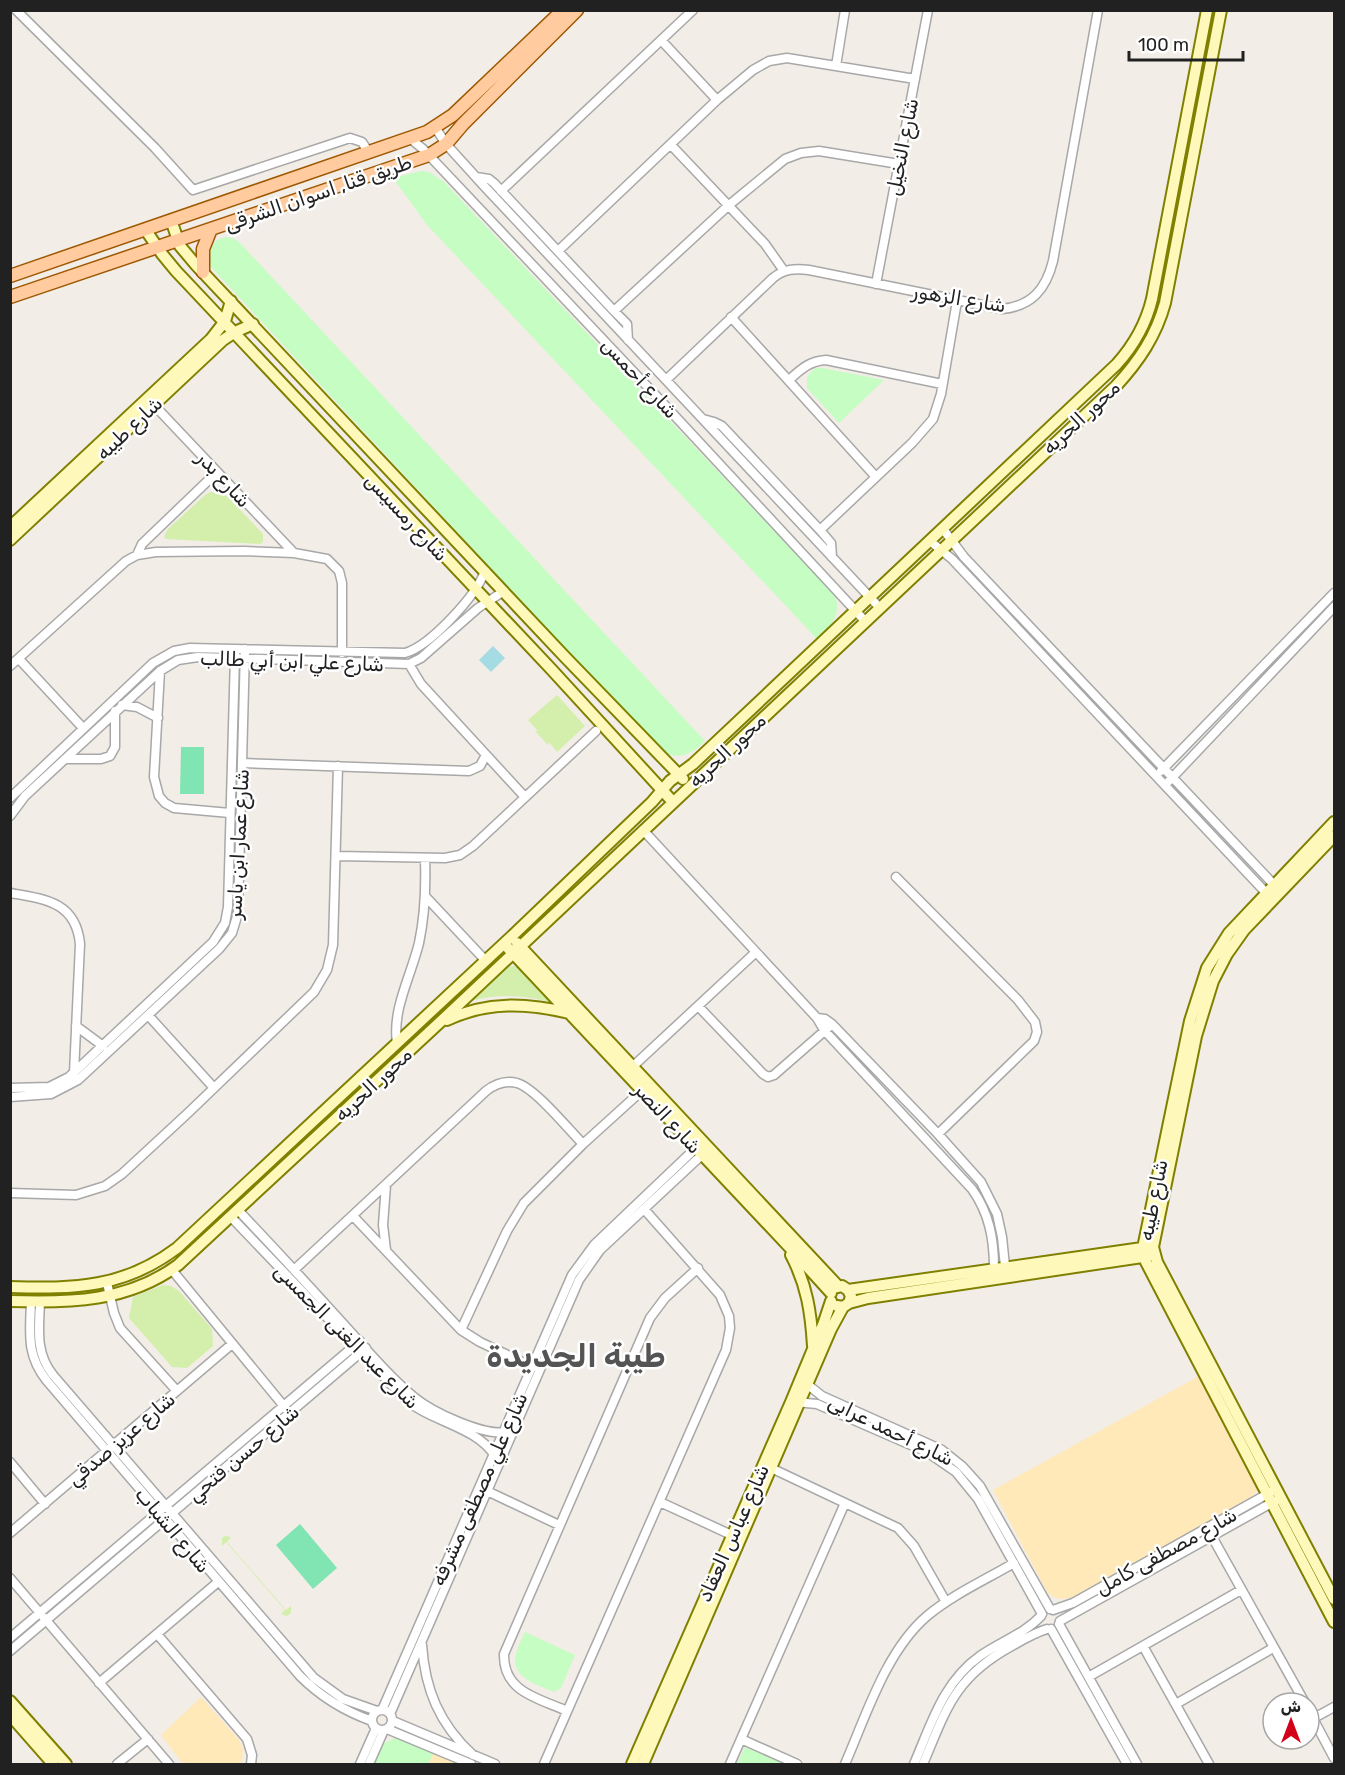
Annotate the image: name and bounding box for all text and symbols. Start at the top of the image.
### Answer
scale bar [1129,24,1243,62]
text: 100 m [1138,34,1189,56]
street label: شارع النخيل [881,96,925,198]
street label: طريق قنا, اسوان الشرقى [221,150,415,236]
street label: شارع الزهور [909,279,1008,319]
street label: شارع أحمس [595,333,683,425]
street label: محور الحريه [1037,375,1125,459]
street label: شارع طيبه [91,391,169,466]
street label: شارع بدر [190,445,256,514]
street label: شارع رمسيس [359,468,454,567]
street label: شارع علي ابن أبي طالب [199,646,384,679]
street label: محور الحريه [683,708,771,792]
street label: شارع عمار ابن ياسر [222,768,256,921]
street label: محور الحريه [329,1042,417,1126]
street label: شارع النصر [627,1077,707,1160]
street label: شارع طيبه [1133,1157,1175,1243]
street label: شارع عبد الغنى الجمسى [268,1258,425,1415]
district label: طيبة الجديدة [486,1337,666,1375]
street label: شارع عزيز صدقي [62,1387,182,1493]
street label: شارع علي مصطفى مشرفه [426,1389,535,1591]
street label: شارع أحمد عرابى [823,1389,958,1473]
street label: شارع حسن فتحي [182,1399,306,1509]
street label: شارع عباس العقاد [692,1460,776,1606]
street label: شارع الشباب [129,1482,216,1579]
street label: شارع مصطفى كامل [1091,1502,1242,1602]
north arrow [1261,1691,1321,1751]
text: ش [1281,1697,1301,1716]

